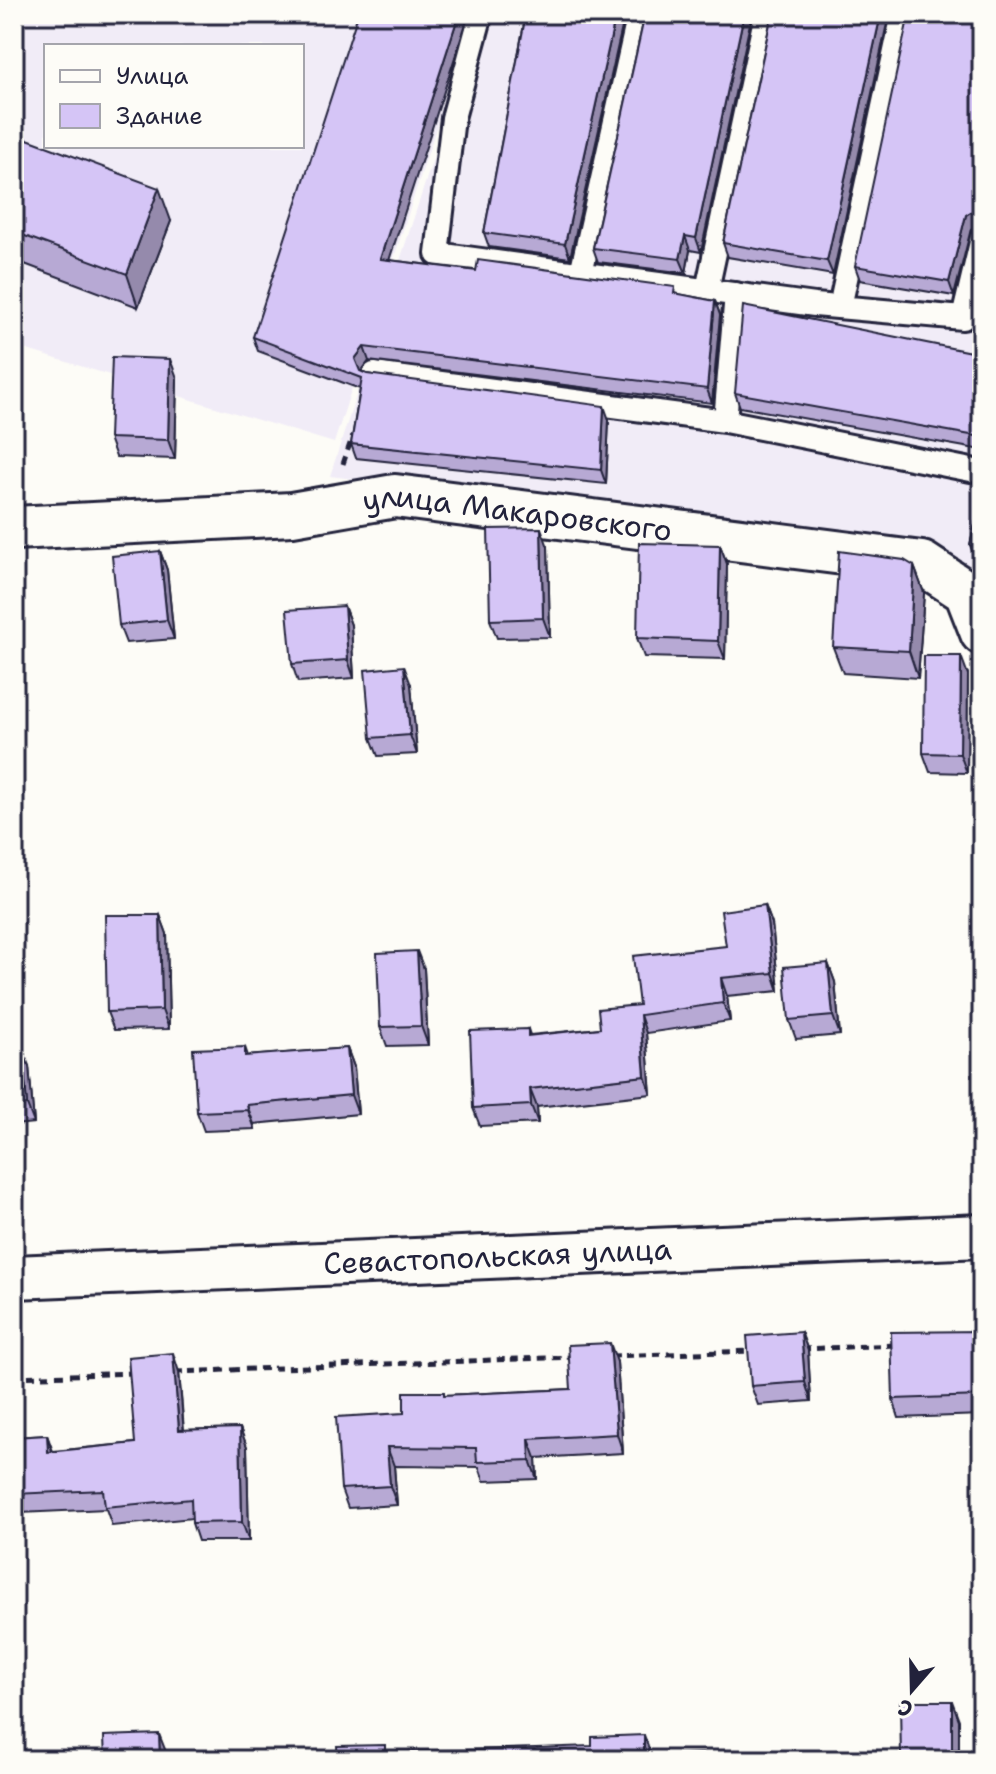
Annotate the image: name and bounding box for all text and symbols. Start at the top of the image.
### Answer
legend [44,44,304,148]
text: Улица [116,60,189,92]
text: Здание [116,100,203,132]
street label: улица Макаровского [359,475,674,551]
street label: Севастопольская улица [322,1228,673,1284]
north arrow [872,1650,952,1730]
text: С [894,1692,917,1724]

